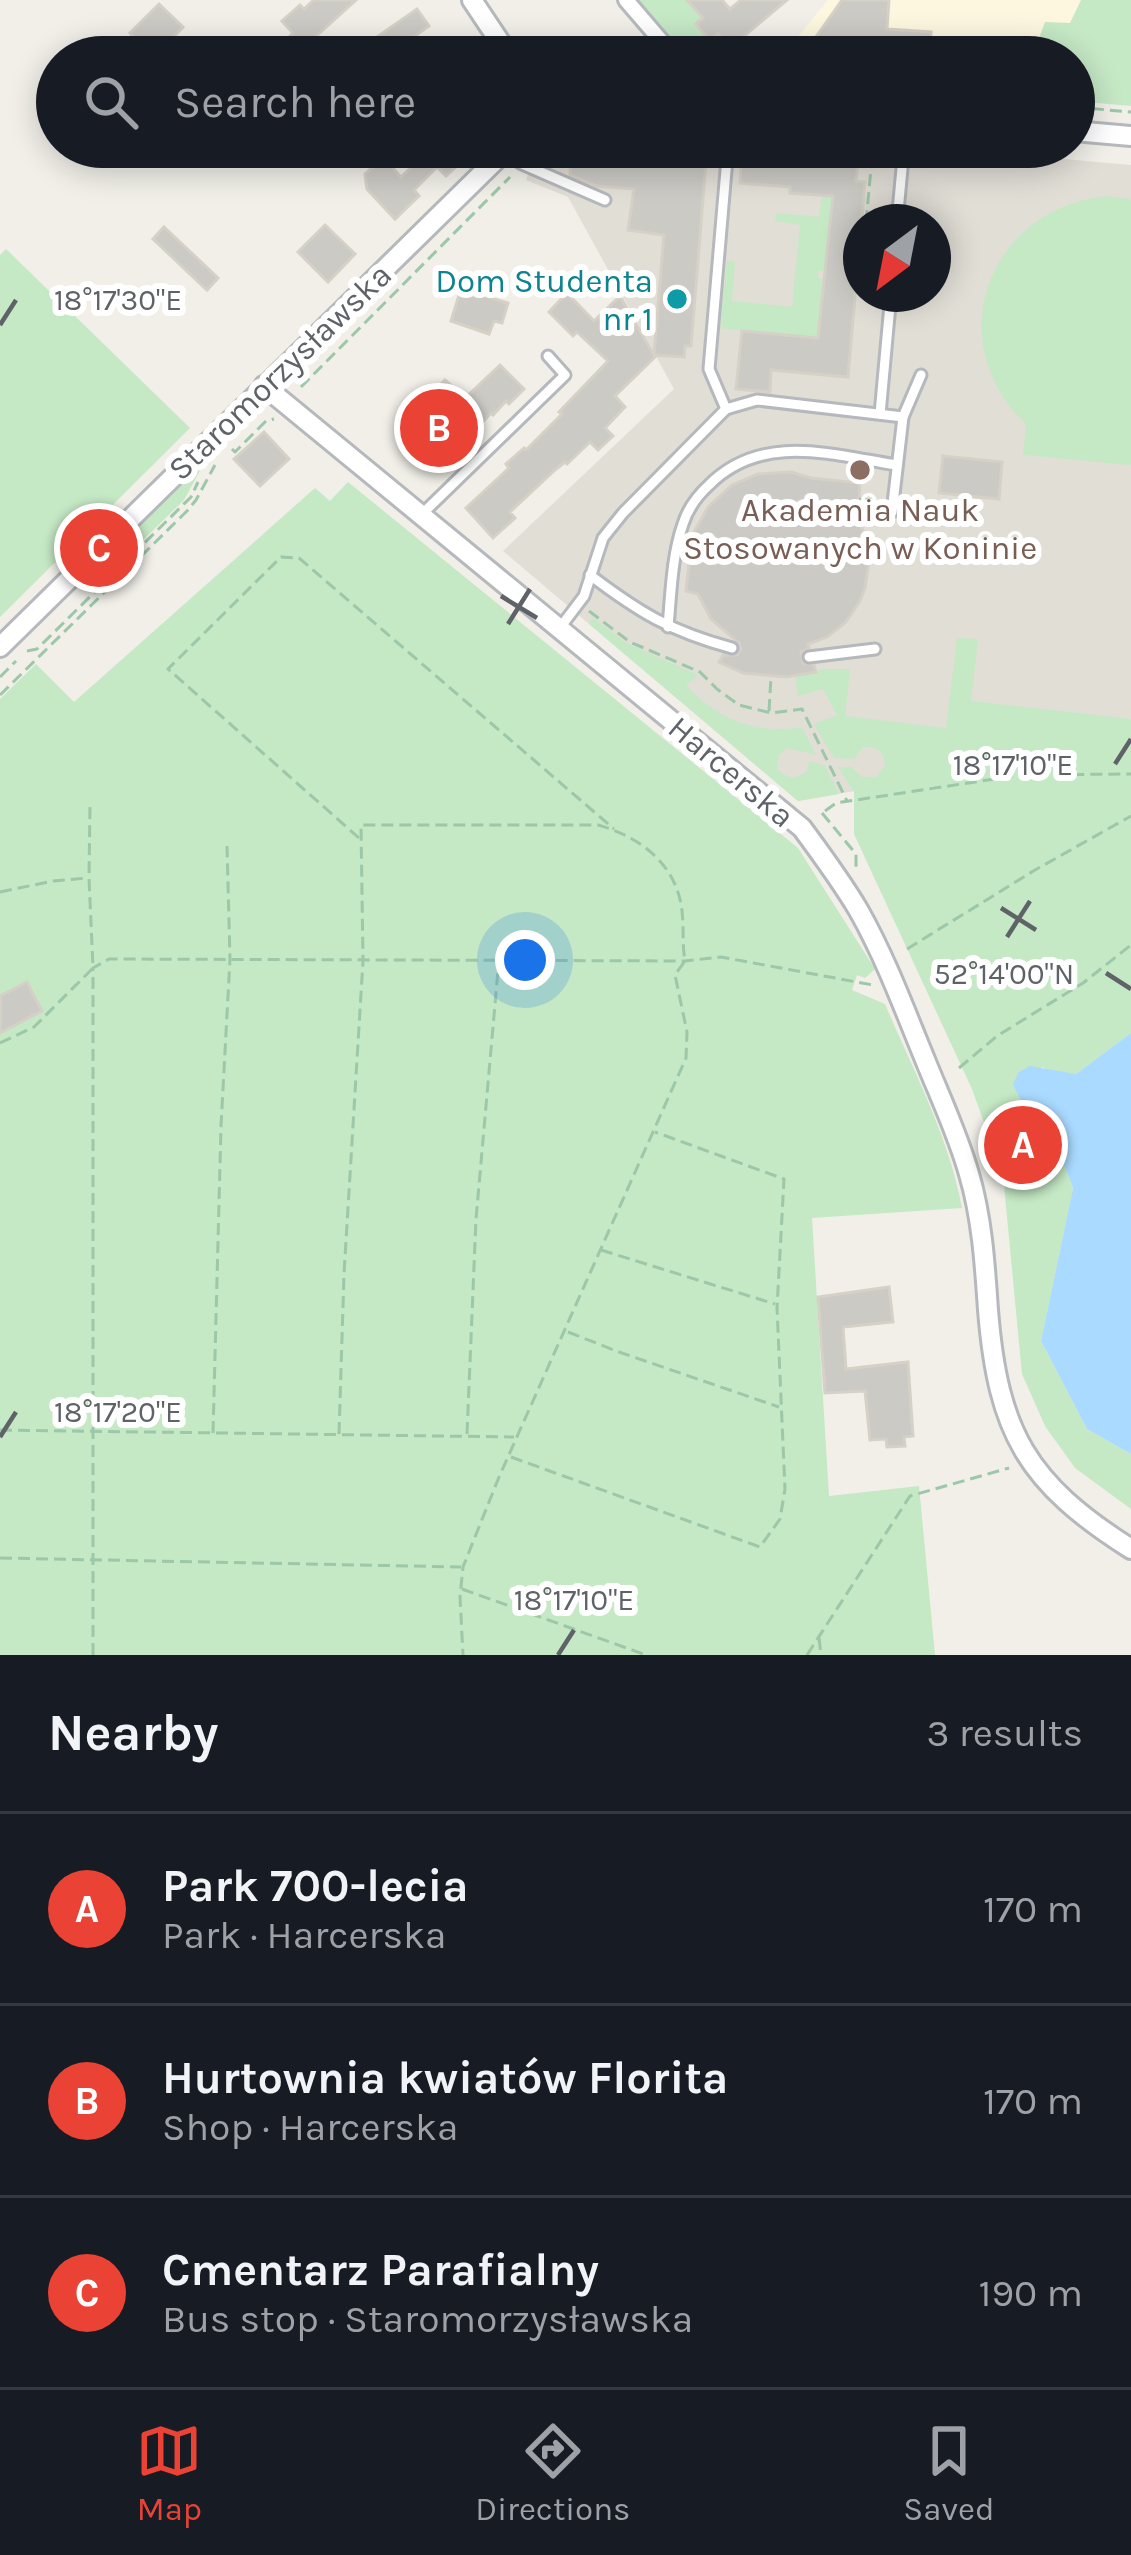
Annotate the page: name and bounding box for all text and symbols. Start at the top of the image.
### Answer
search box [36,36,1095,168]
icon: search [78,69,144,135]
text: Search here [174,76,416,128]
north arrow [843,204,951,312]
street label: Staromorzysławska [160,256,399,488]
place label: Dom Studenta nr 1 [435,262,653,338]
text: 18°17'30"E [54,282,182,318]
marker: Dom Studenta nr 1 [664,286,690,312]
pin: B [400,383,478,473]
marker: Akademia Nauk Stosowanych w Koninie [847,457,873,483]
place label: Akademia Nauk Stosowanych w Koninie [683,491,1037,567]
pin: C [60,503,138,593]
street label: Harcerska [661,708,802,835]
text: 18°17'10"E [953,747,1073,783]
your location [495,930,555,990]
text: 52°14'00"N [934,956,1074,992]
pin: A [984,1100,1062,1190]
text: 18°17'20"E [54,1394,182,1430]
text: 18°17'10"E [514,1582,634,1618]
text: Nearby [48,1703,218,1763]
text: 3 results [926,1710,1083,1756]
text: Park 700-lecia [162,1860,469,1912]
text: A [75,1886,99,1932]
text: 170 m [983,1886,1083,1932]
text: Park · Harcerska [162,1912,446,1958]
text: Hurtownia kwiatów Florita [162,2052,728,2104]
text: B [74,2078,100,2124]
text: 170 m [983,2078,1083,2124]
text: Shop · Harcerska [162,2104,459,2150]
text: Cmentarz Parafialny [162,2244,599,2296]
text: C [75,2270,99,2316]
text: 190 m [979,2270,1083,2316]
text: Bus stop · Staromorzysławska [162,2296,693,2342]
tab: Map [136,2418,202,2528]
tab: Directions [475,2418,630,2528]
tab: Saved [903,2418,995,2528]

